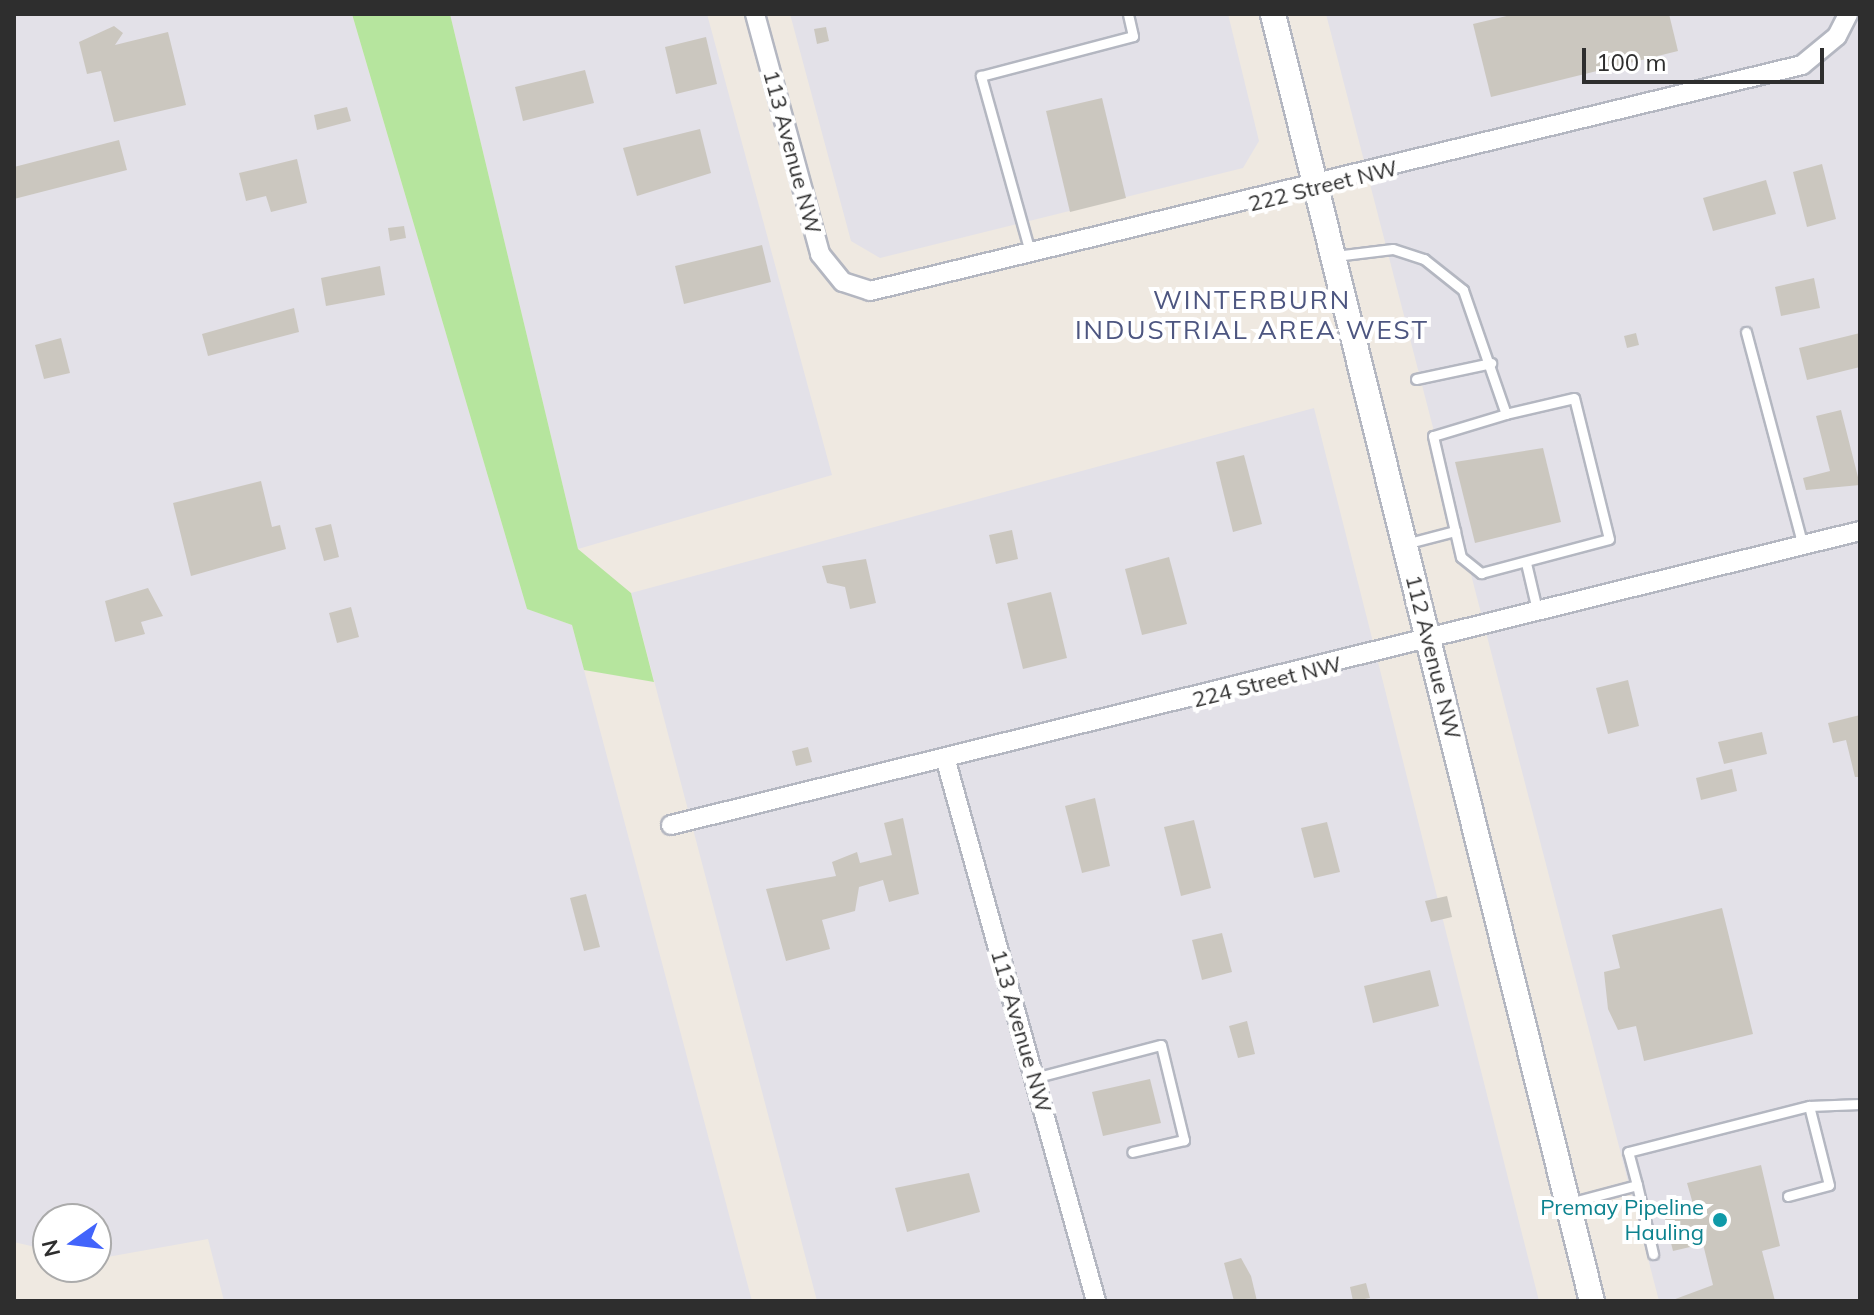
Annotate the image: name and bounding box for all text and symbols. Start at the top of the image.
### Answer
scale bar [1586,32,1828,82]
text: 100 m [1596,47,1667,77]
street label: 113 Avenue NW [757,67,827,237]
street label: 222 Street NW [1246,155,1400,217]
district label: WINTERBURN INDUSTRIAL AREA WEST [1075,284,1429,346]
street label: 112 Avenue NW [1400,572,1466,742]
street label: 224 Street NW [1190,651,1344,713]
street label: 113 Avenue NW [985,946,1057,1116]
place label: Premay Pipeline Hauling [1540,1194,1704,1246]
north arrow [32,1203,112,1283]
marker: Premay Pipeline Hauling [1711,1211,1729,1229]
text: N [35,1237,66,1260]

